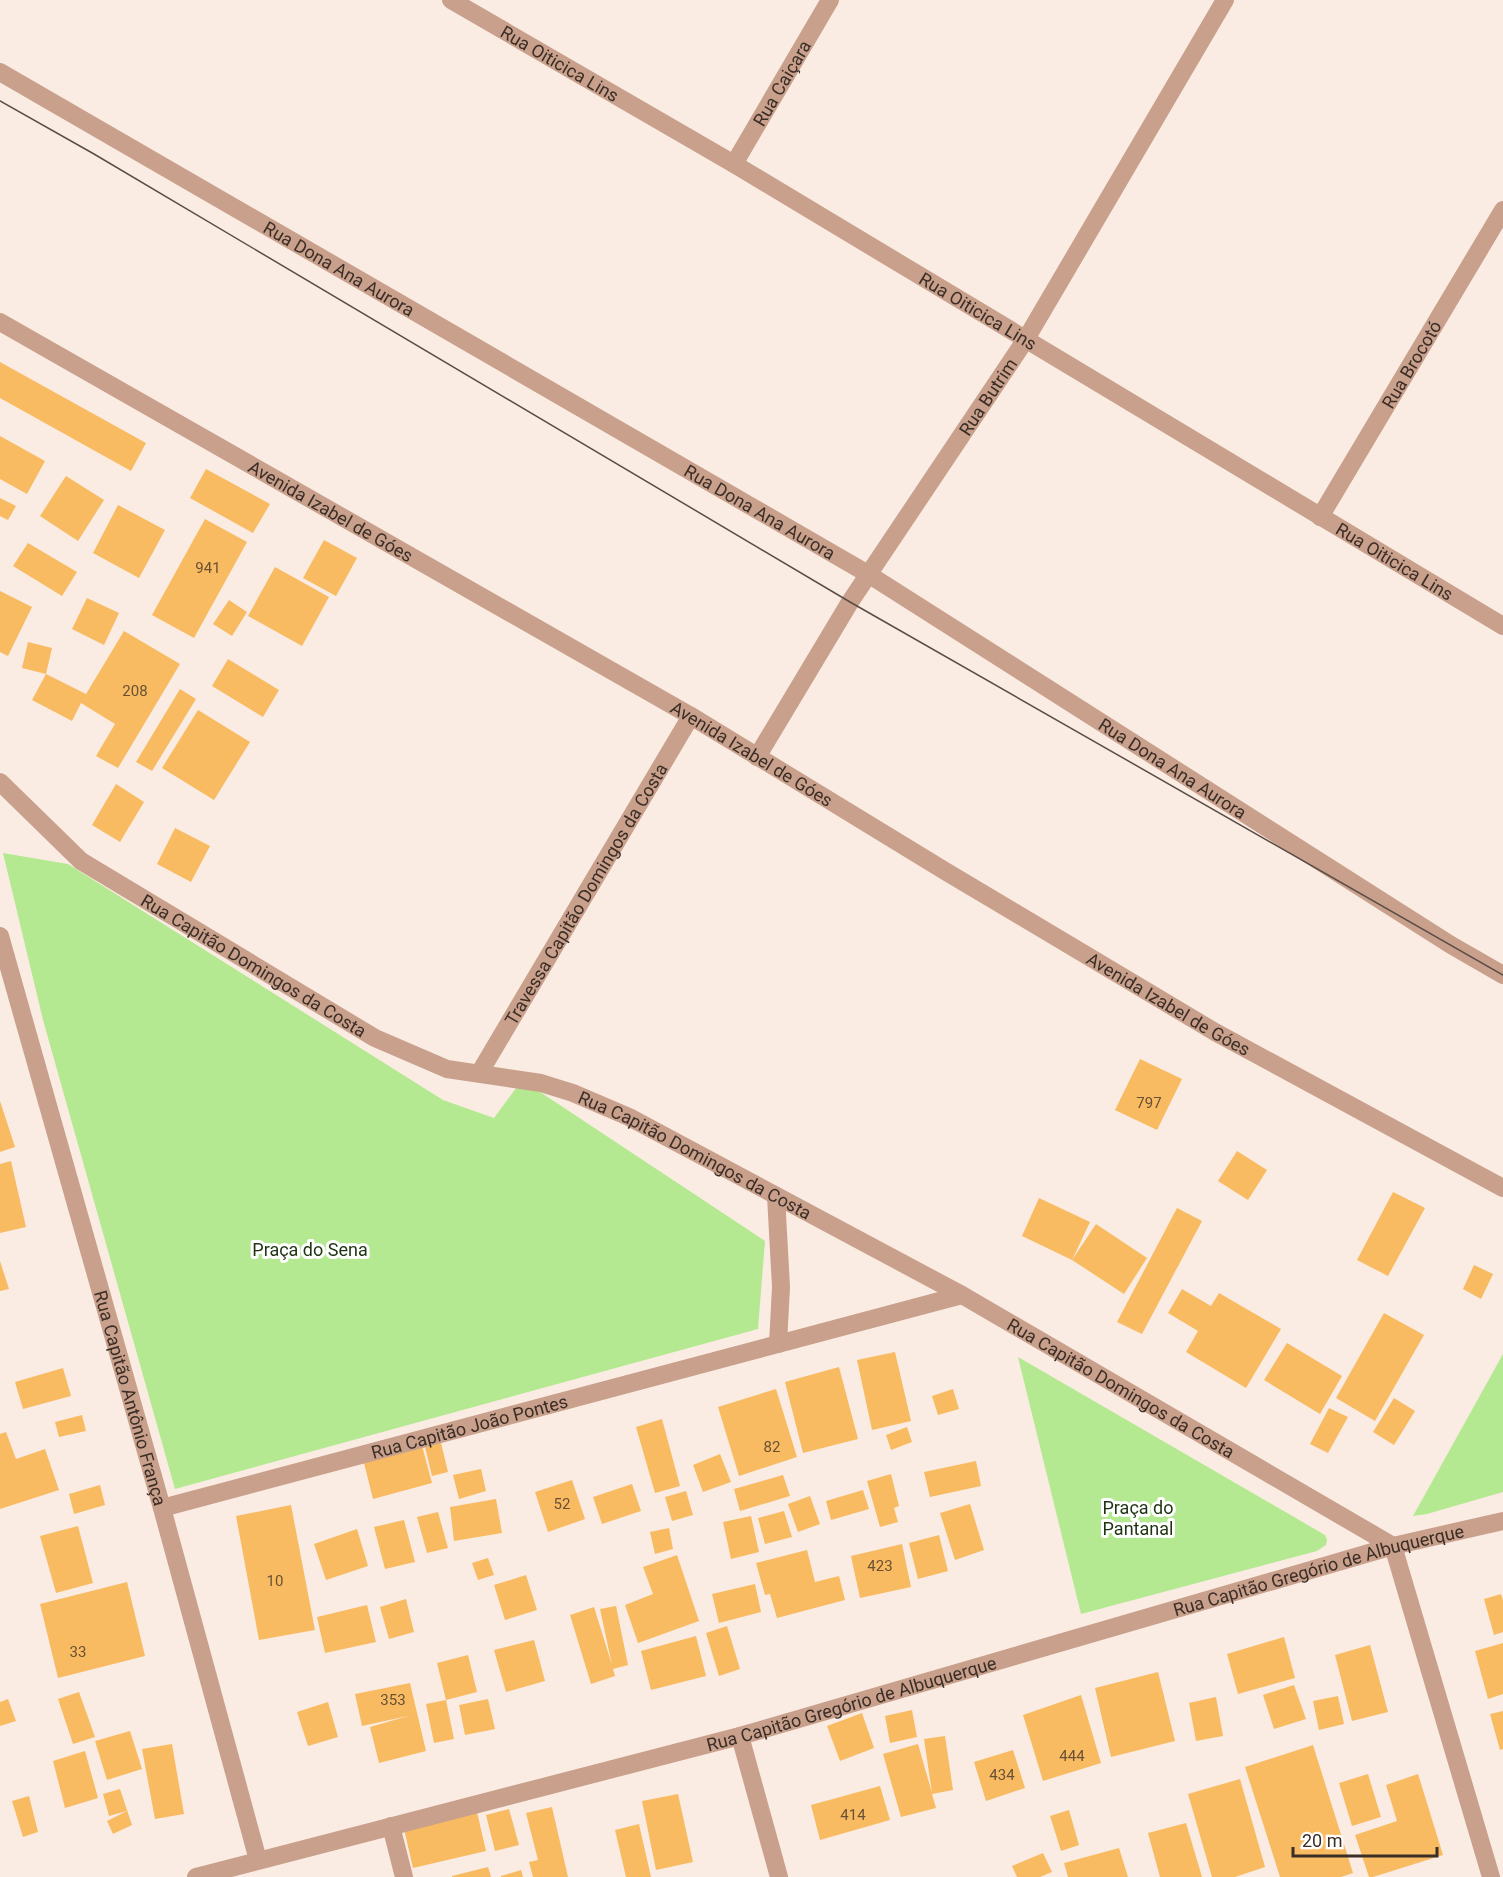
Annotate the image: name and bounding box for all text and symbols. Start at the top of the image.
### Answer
street label: Rua Oiticica Lins [497,21,623,106]
street label: Rua Caiçara [748,36,815,130]
street label: Rua Dona Ana Aurora [260,216,419,320]
street label: Rua Oiticica Lins [916,267,1041,354]
street label: Rua Brocotó [1377,316,1445,412]
street label: Rua Butrim [954,354,1021,439]
street label: Avenida Izabel de Góes [245,456,417,566]
street label: Rua Dona Ana Aurora [681,460,839,563]
street label: Rua Oiticica Lins [1332,518,1457,604]
house number: 941 [195,559,221,577]
house number: 208 [122,682,148,700]
street label: Avenida Izabel de Góes [667,696,837,811]
street label: Rua Dona Ana Aurora [1095,713,1251,823]
street label: Travessa Capitão Domingos da Costa [500,759,671,1029]
street label: Rua Capitão Domingos da Costa [137,889,371,1041]
street label: Avenida Izabel de Góes [1083,948,1254,1060]
street label: Rua Capitão Domingos da Costa [575,1086,815,1223]
house number: 797 [1136,1094,1162,1112]
park label: Praça do Sena [252,1239,368,1260]
street label: Rua Capitão Antônio França [90,1288,171,1508]
street label: Rua Capitão Domingos da Costa [1004,1313,1239,1462]
street label: Rua Capitão João Pontes [369,1390,570,1462]
house number: 82 [764,1438,780,1456]
house number: 52 [554,1495,570,1513]
park label: Praça do Pantanal [1103,1497,1174,1539]
street label: Rua Capitão Gregório de Albuquerque [1171,1520,1466,1620]
house number: 423 [867,1557,893,1575]
house number: 10 [267,1572,283,1590]
house number: 33 [70,1643,86,1661]
street label: Rua Capitão Gregório de Albuquerque [704,1651,999,1755]
house number: 353 [380,1691,406,1709]
house number: 444 [1059,1747,1085,1765]
house number: 434 [989,1766,1015,1784]
house number: 414 [840,1806,866,1824]
scale bar [1293,1820,1437,1858]
text: 20 m [1302,1830,1342,1851]

